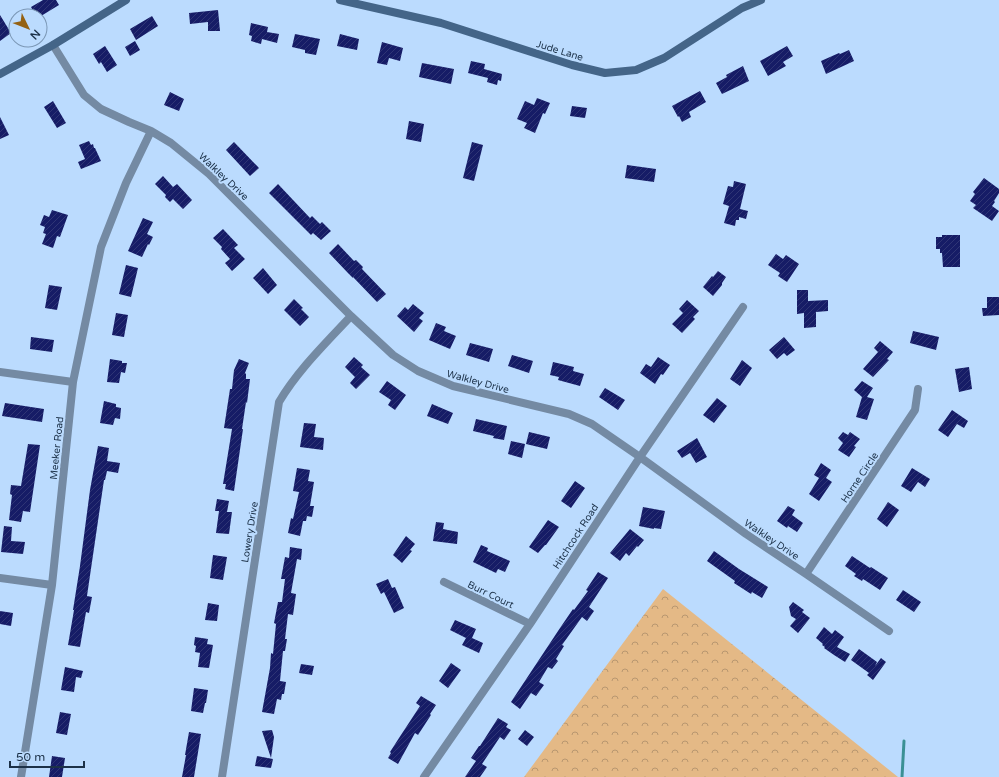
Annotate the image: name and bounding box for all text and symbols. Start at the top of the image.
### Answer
north arrow [8,8,48,48]
text: N [27,27,43,42]
street label: Jude Lane [535,38,585,64]
street label: Walkley Drive [196,151,251,203]
street label: Walkley Drive [445,368,511,396]
street label: Meeker Road [48,416,66,480]
street label: Horne Circle [839,450,881,505]
street label: Lowery Drive [239,500,261,564]
street label: Hitchcock Road [550,502,601,571]
street label: Walkley Drive [742,517,802,563]
street label: Burr Court [466,579,516,611]
scale bar [10,743,84,769]
text: 50 m [16,750,45,764]

